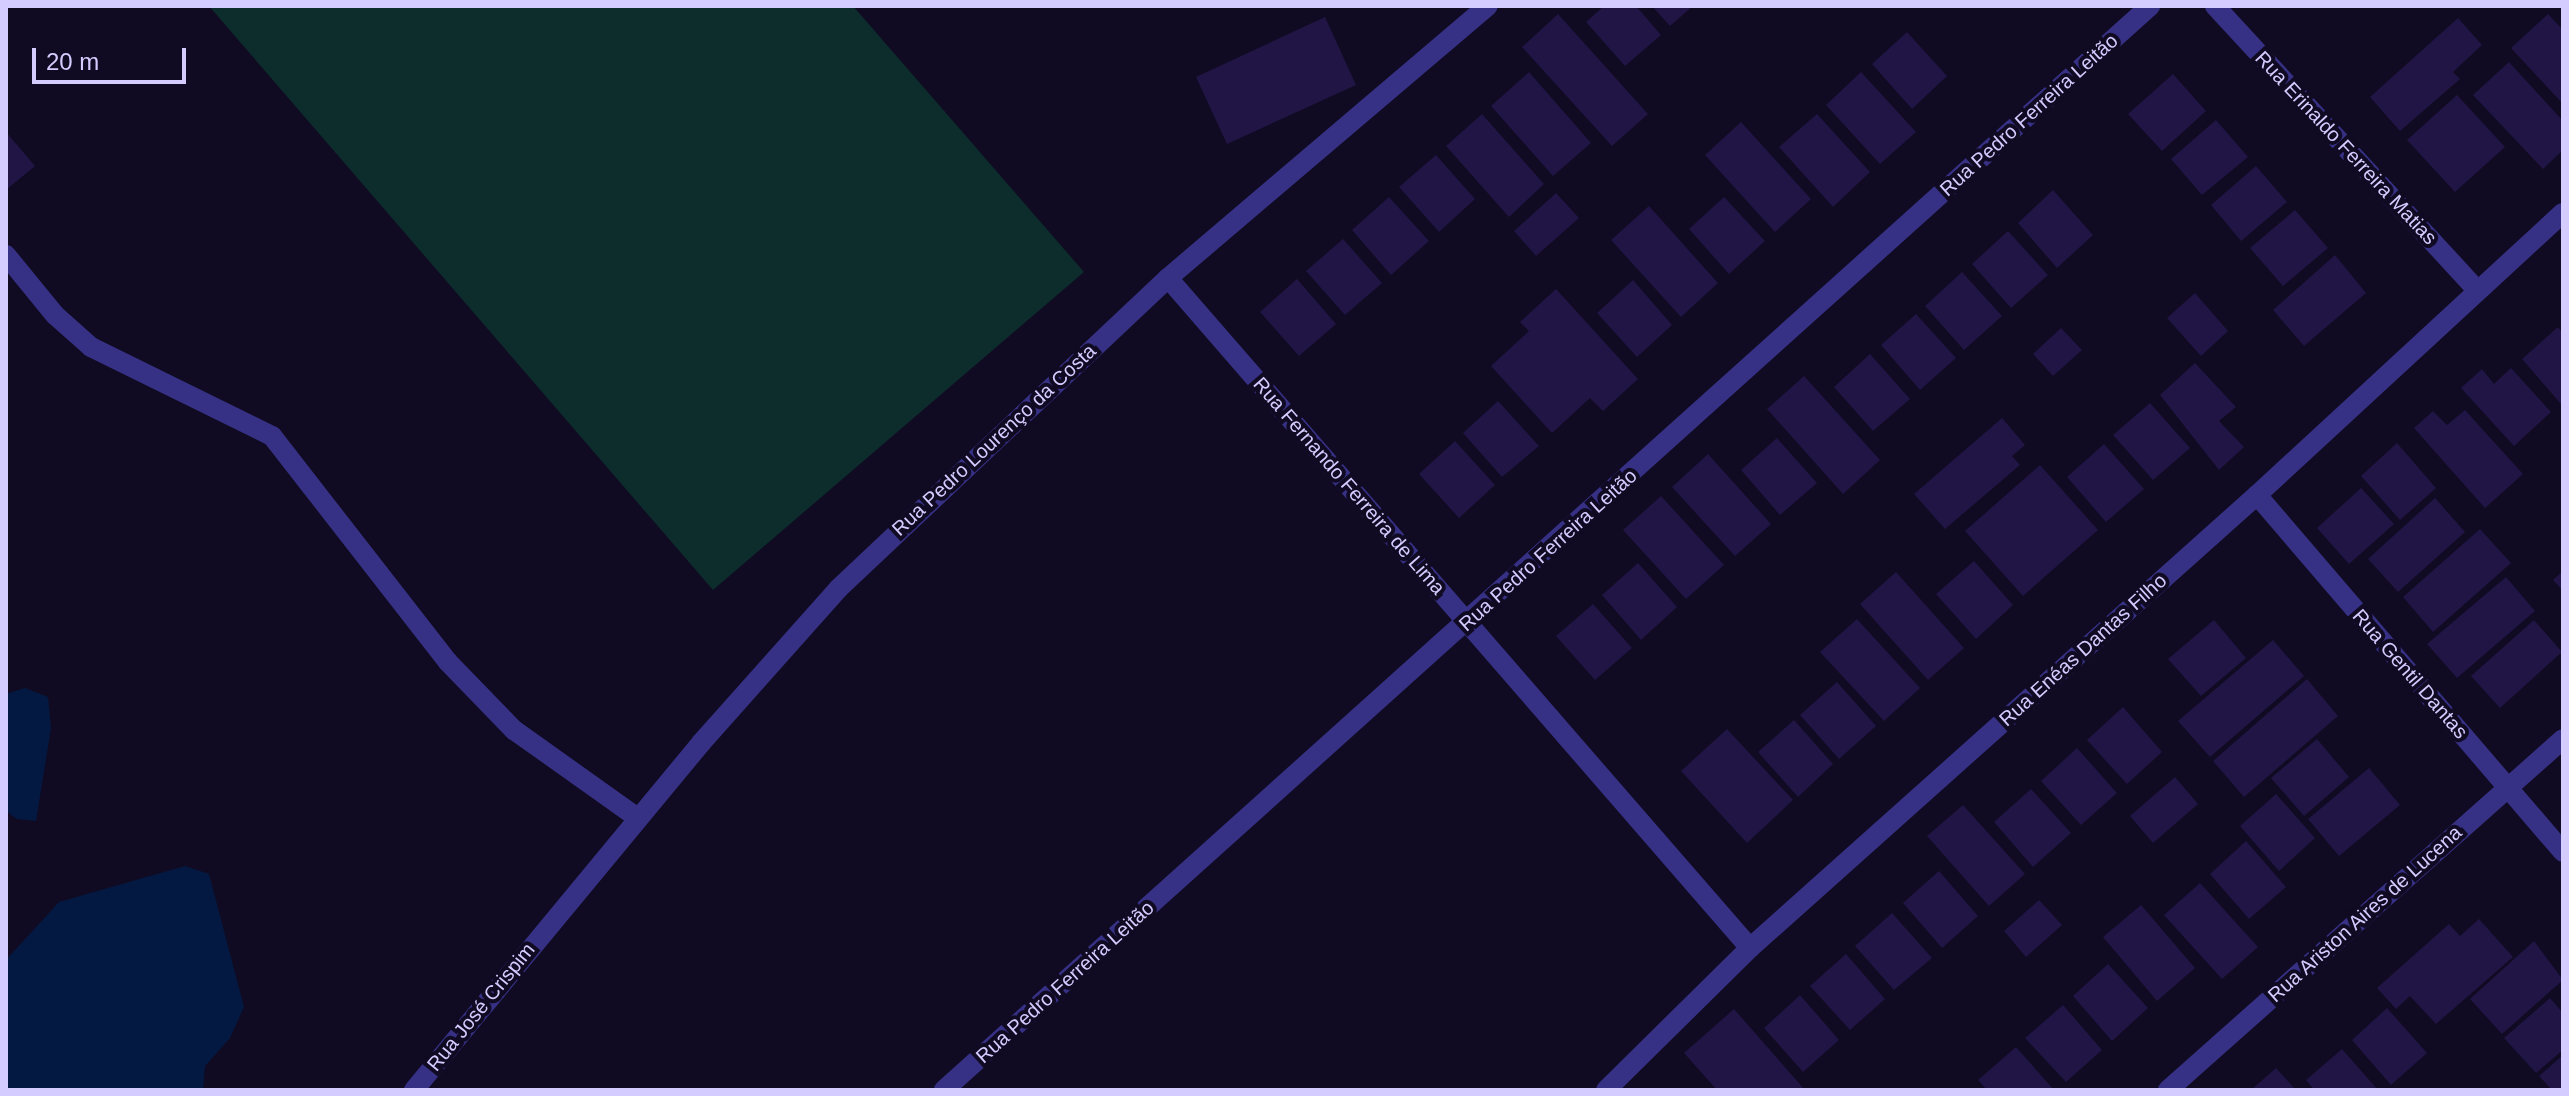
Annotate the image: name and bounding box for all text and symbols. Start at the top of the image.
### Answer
street label: Rua Pedro Ferreira Leitão [1935,29,2123,201]
scale bar [36,32,190,82]
street label: Rua Erinaldo Ferreira Matias [2250,46,2442,250]
text: 20 m [46,48,99,75]
street label: Rua Pedro Lourenço da Costa [887,339,1101,541]
street label: Rua Fernando Ferreira de Lima [1248,372,1450,600]
street label: Rua Pedro Ferreira Leitão [1454,464,1642,636]
street label: Rua Enéas Dantas Filho [1994,569,2172,731]
street label: Rua Gentil Dantas [2347,604,2473,744]
street label: Rua Ariston Aires de Lucena [2262,820,2468,1008]
street label: Rua Pedro Ferreira Leitão [971,896,1159,1068]
street label: Rua José Crispim [422,938,540,1076]

